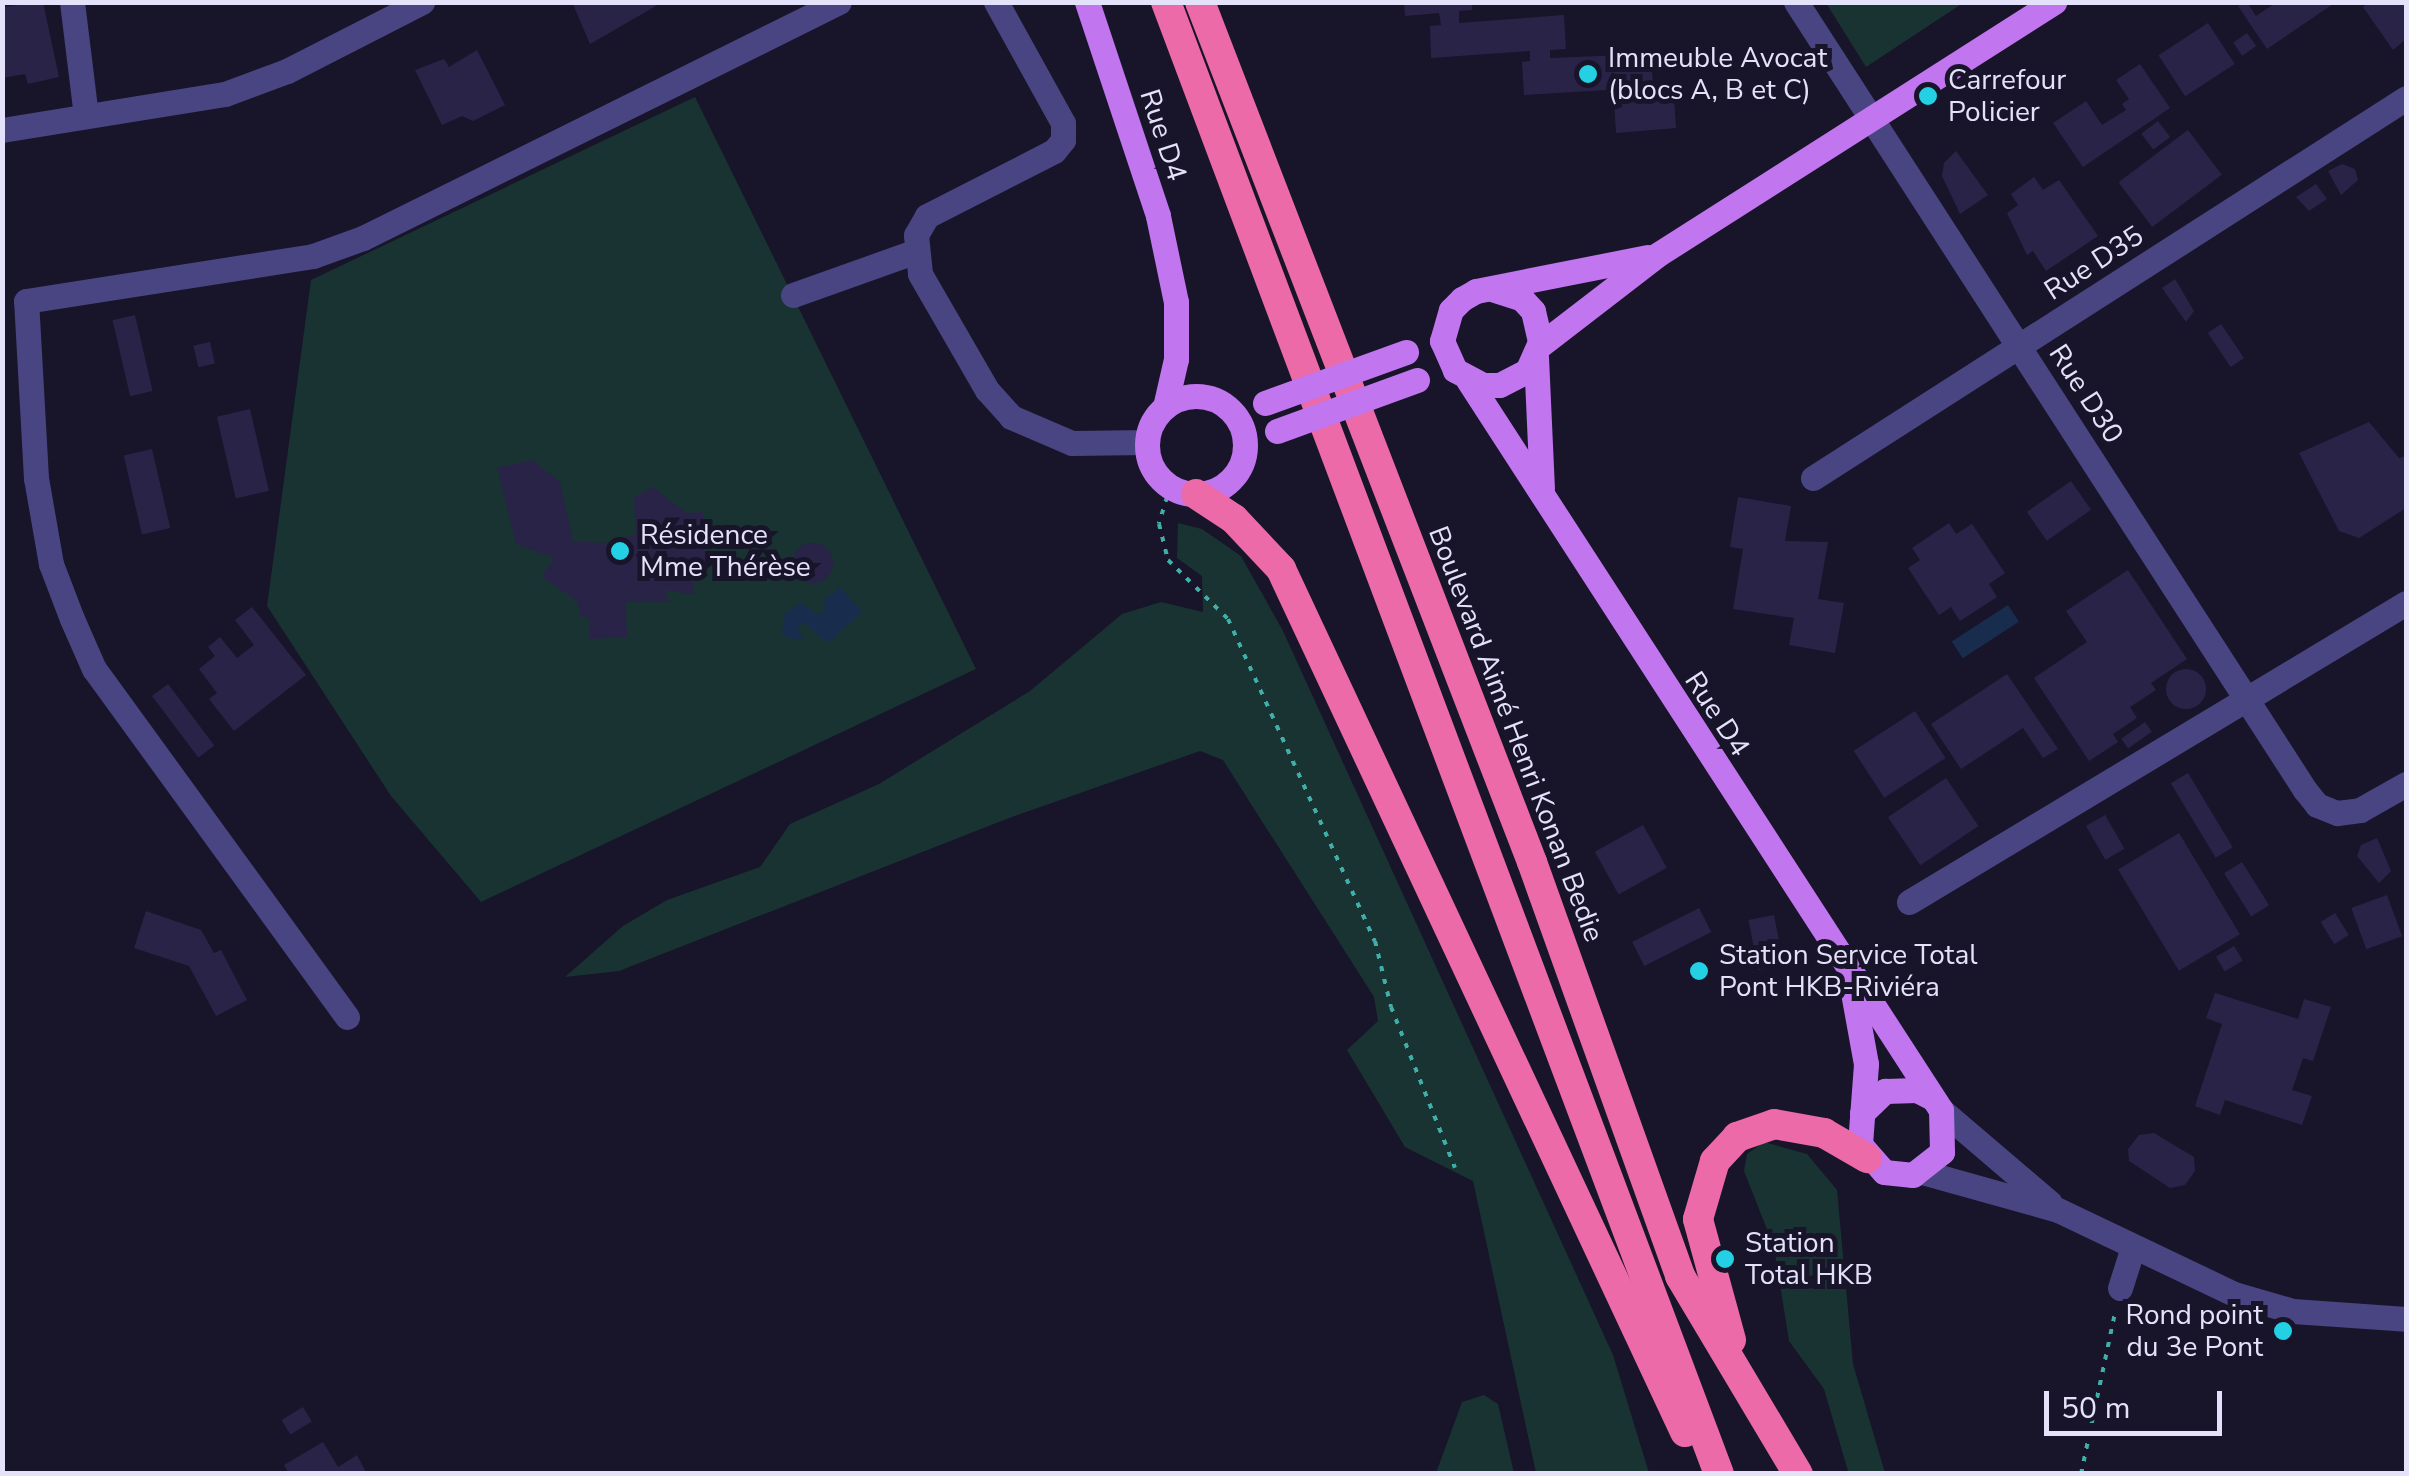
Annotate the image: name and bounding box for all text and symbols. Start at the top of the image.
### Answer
place label: Immeuble Avocat (blocs A, B et C) [1608,41,1827,107]
marker: Immeuble Avocat (blocs A, B et C) [1577,63,1599,85]
place label: Carrefour Policier [1948,63,2066,129]
street label: Rue D4 [1132,85,1194,185]
marker: Carrefour Policier [1917,85,1939,107]
street label: Rue D35 [2038,219,2150,307]
street label: Rue D30 [2042,338,2130,450]
place label: Résidence Mme Thérèse [640,518,811,584]
street label: Boulevard Aimé Henri Konan Bedie [1421,522,1611,946]
marker: Résidence Mme Thérèse [609,540,631,562]
street label: Rue D4 [1677,665,1757,763]
place label: Station Service Total Pont HKB-Riviéra [1719,938,1978,1004]
marker: Station Service Total Pont HKB-Riviéra [1688,960,1710,982]
place label: Station Total HKB [1745,1226,1873,1292]
marker: Station Total HKB [1714,1248,1736,1270]
place label: Rond point du 3e Pont [2126,1298,2263,1364]
marker: Rond point du 3e Pont [2272,1320,2294,1342]
scale bar [2049,1371,2226,1433]
text: 50 m [2061,1388,2130,1429]

